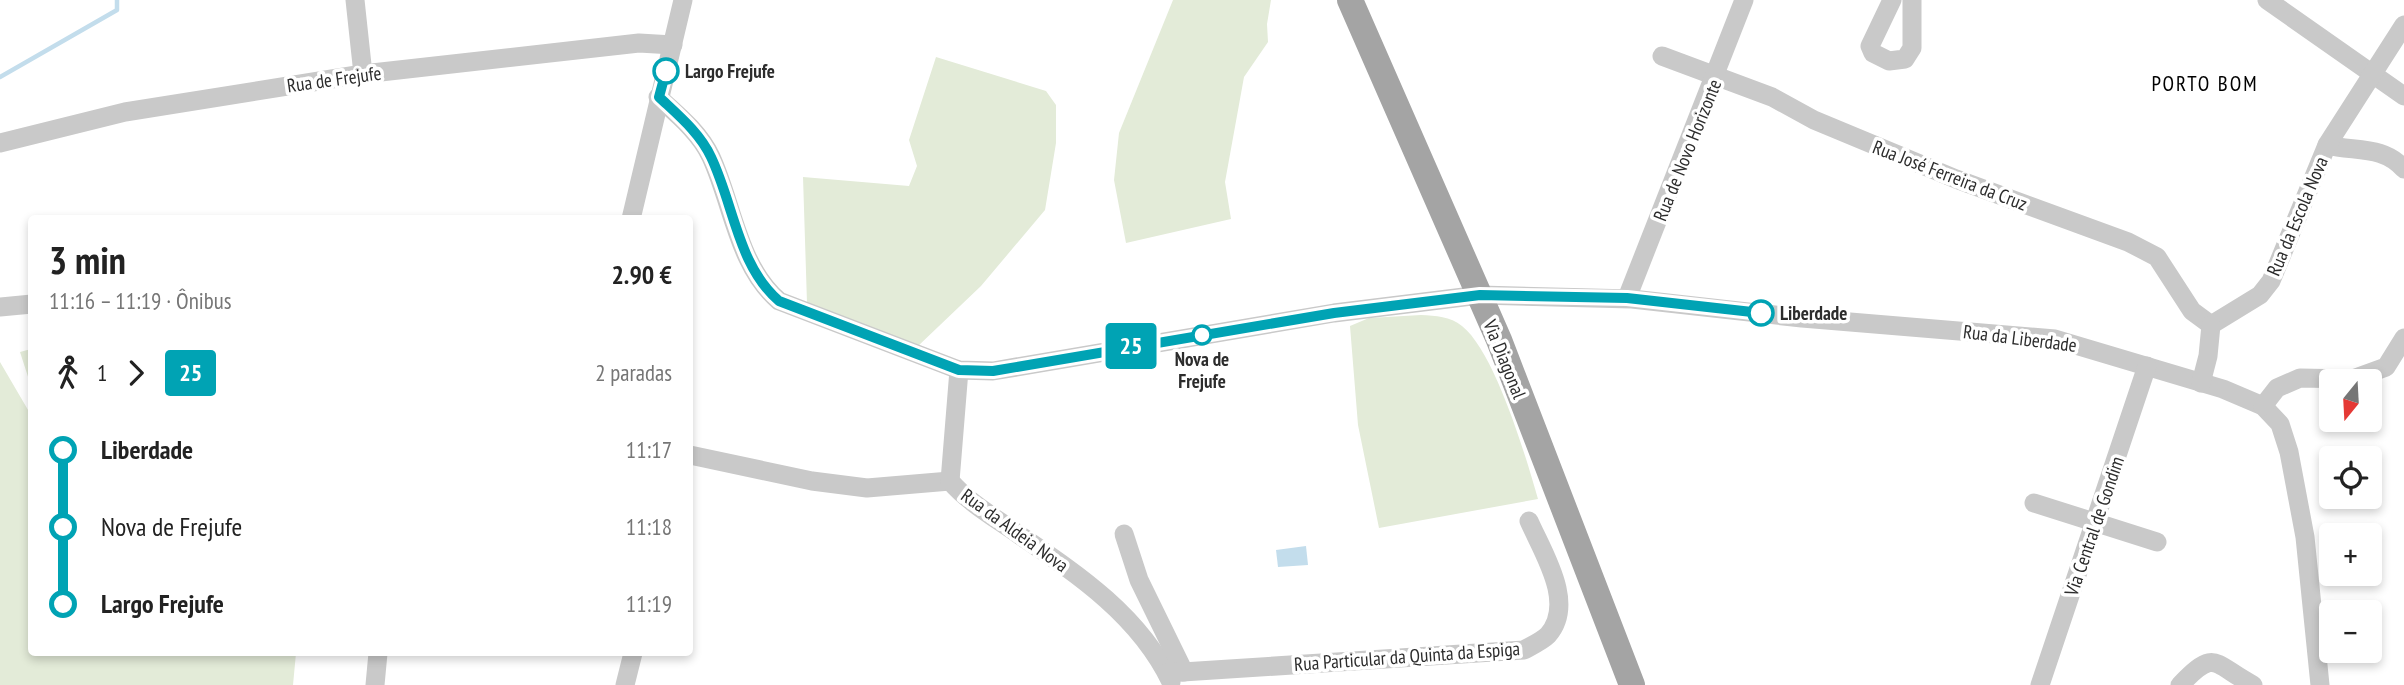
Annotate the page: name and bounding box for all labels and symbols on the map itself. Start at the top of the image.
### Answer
marker: Largo Frejufe [653,58,679,84]
place label: Largo Frejufe [685,59,775,83]
street label: Rua de Frejufe [285,60,383,97]
district label: PORTO BOM [2151,70,2259,97]
street label: Rua de Novo Horizonte [1648,75,1726,224]
street label: Rua José Ferreira da Cruz [1869,134,2031,216]
street label: Rua da Escola Nova [2261,153,2333,279]
marker: Liberdade [1748,300,1774,326]
place label: Liberdade [1780,301,1847,325]
street label: Via Diagonal [1478,315,1532,403]
street label: Rua da Liberdade [1962,319,2078,357]
line badge: 25 [1100,323,1162,369]
marker: Nova de Frejufe [1192,325,1212,345]
place label: Nova de Frejufe [1175,347,1229,393]
north arrow [2319,369,2382,432]
street label: Via Central de Gondim [2059,453,2129,600]
street label: Rua da Aldeia Nova [957,483,1073,577]
street label: Rua Particular da Quinta da Espiga [1293,636,1521,676]

